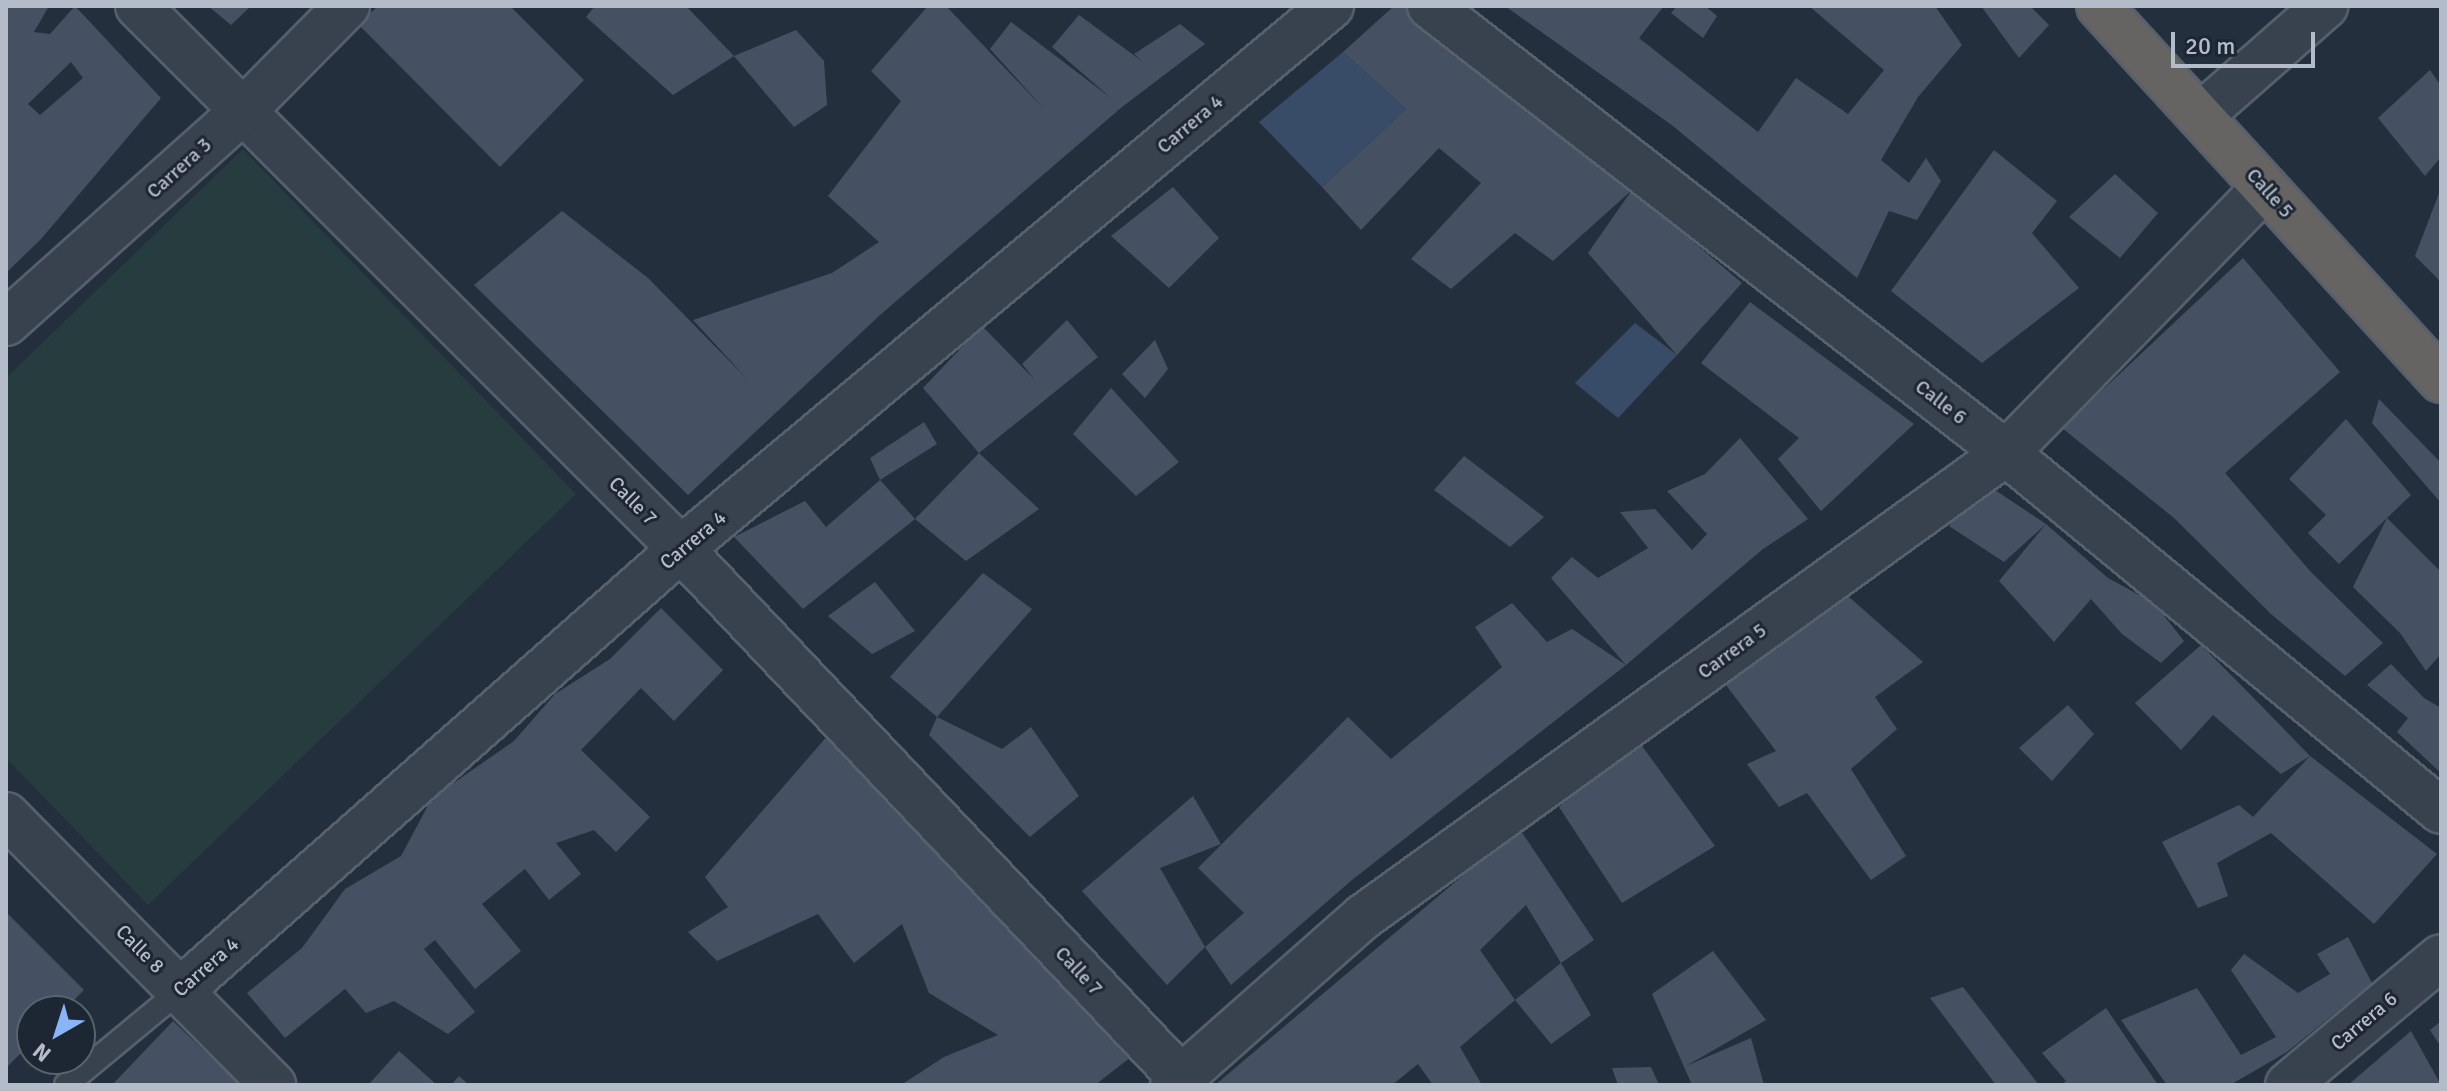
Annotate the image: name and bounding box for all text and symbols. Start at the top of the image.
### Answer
scale bar [2175,16,2319,66]
text: 20 m [2185,31,2235,61]
street label: Carrera 4 [1152,89,1228,159]
street label: Carrera 3 [142,133,216,203]
street label: Calle 5 [2241,163,2299,223]
street label: Calle 6 [1911,374,1971,430]
street label: Calle 7 [604,472,662,530]
street label: Carrera 4 [655,505,731,575]
street label: Carrera 5 [1693,618,1771,684]
street label: Calle 8 [111,920,169,978]
street label: Carrera 4 [168,932,244,1002]
street label: Calle 7 [1050,941,1108,1001]
street label: Carrera 6 [2326,986,2402,1056]
north arrow [16,995,96,1075]
text: N [27,1037,56,1068]

